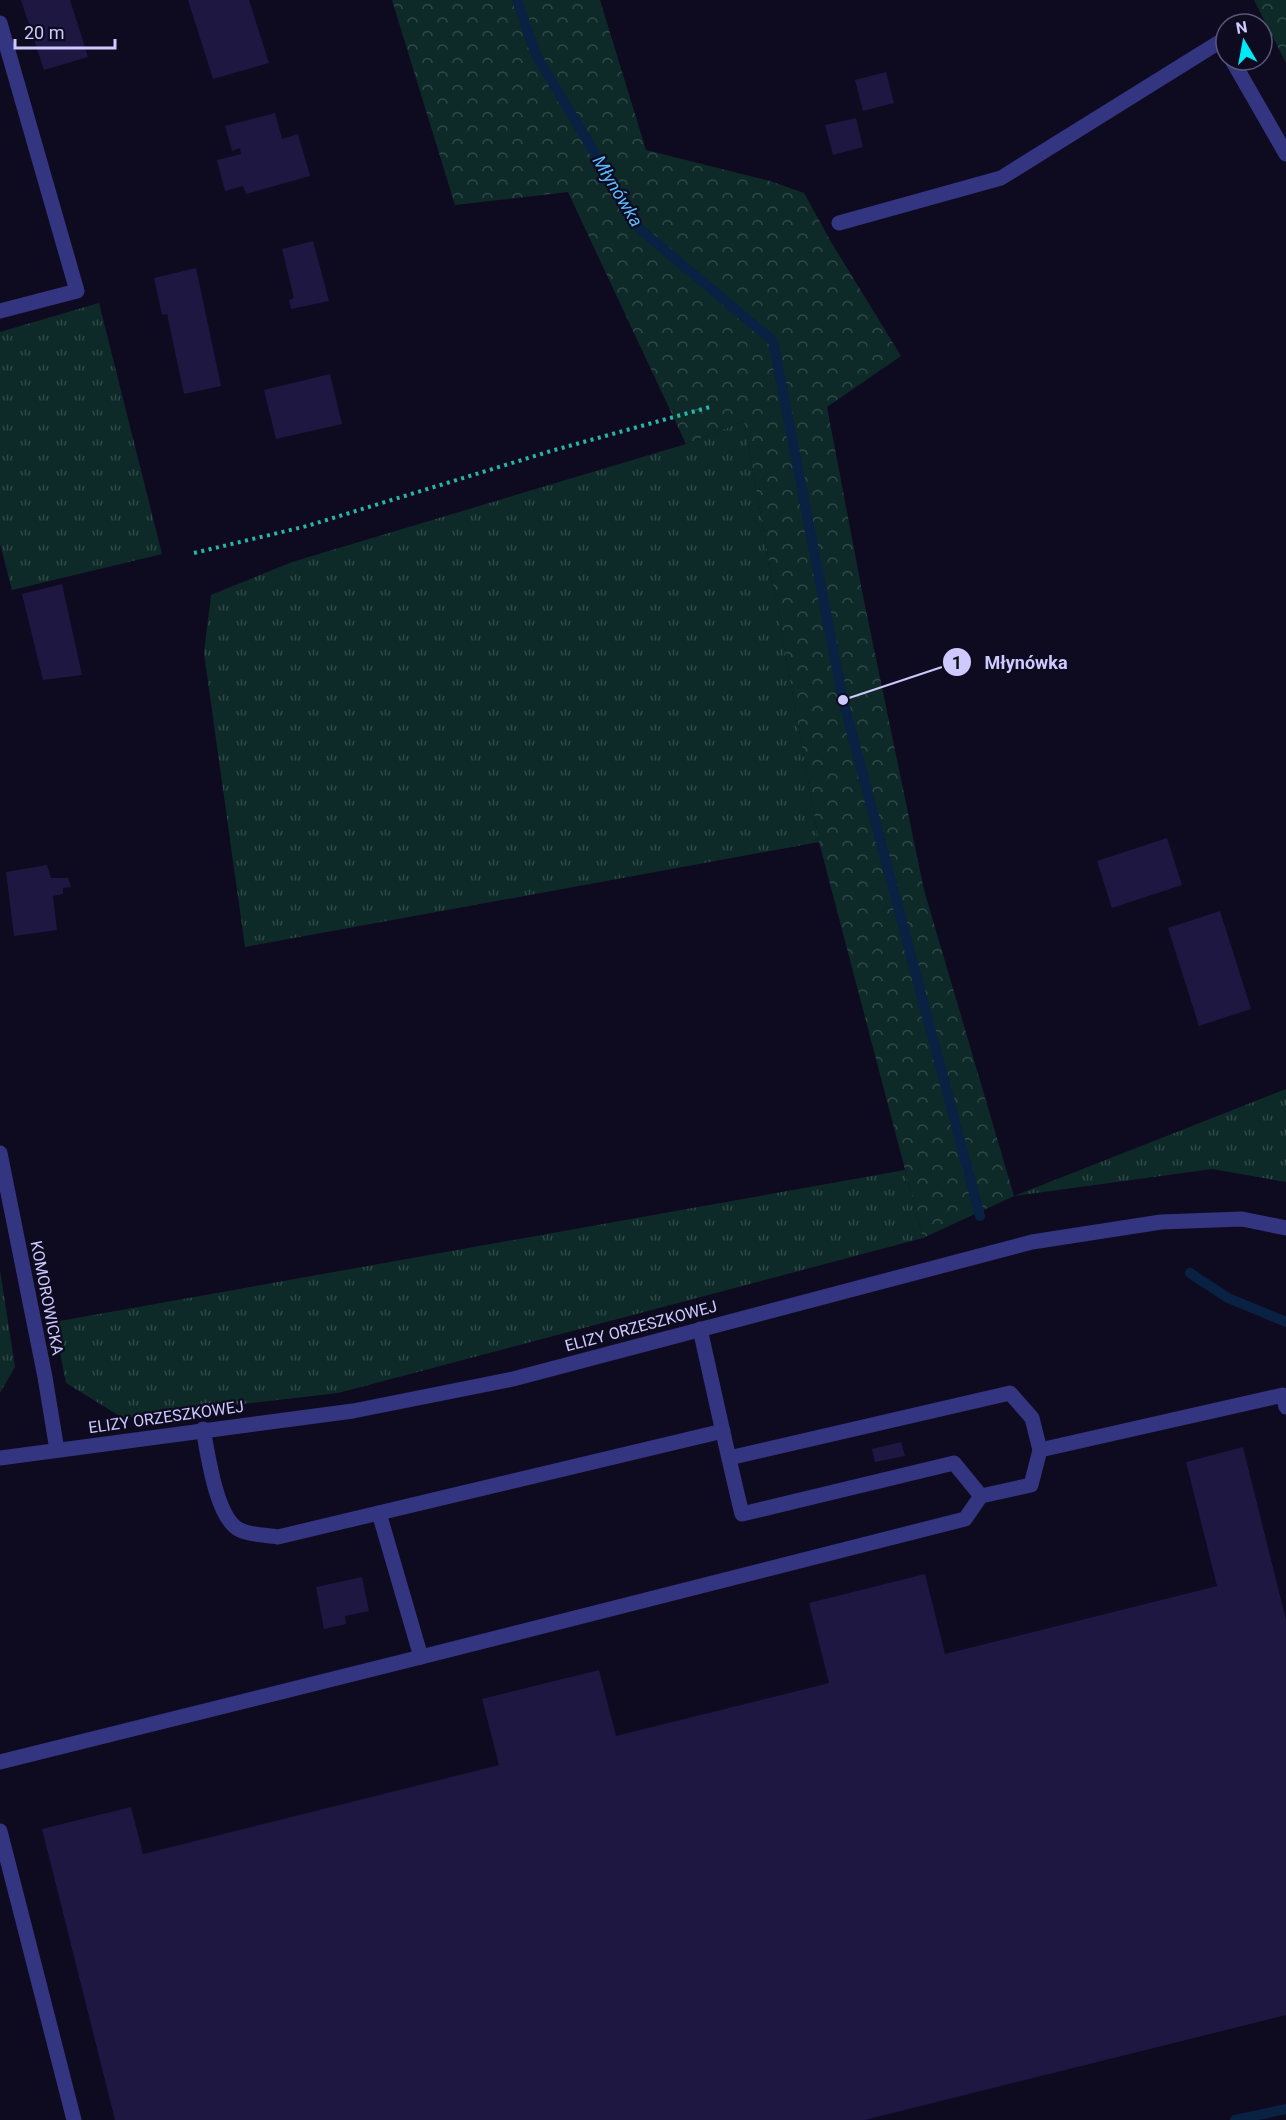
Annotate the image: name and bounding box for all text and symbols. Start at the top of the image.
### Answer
scale bar [15,12,116,50]
north arrow [1214,12,1274,72]
text: N [1234,17,1249,38]
text: 20 m [24,22,64,43]
water label: Młynówka [589,152,647,230]
callout: Młynówka [942,644,1079,680]
text: 1 [952,652,962,673]
text: Młynówka [984,652,1068,673]
street label: KOMOROWICKA [27,1239,68,1357]
street label: ELIZY ORZESZKOWEJ [563,1297,719,1355]
street label: ELIZY ORZESZKOWEJ [87,1397,245,1437]

